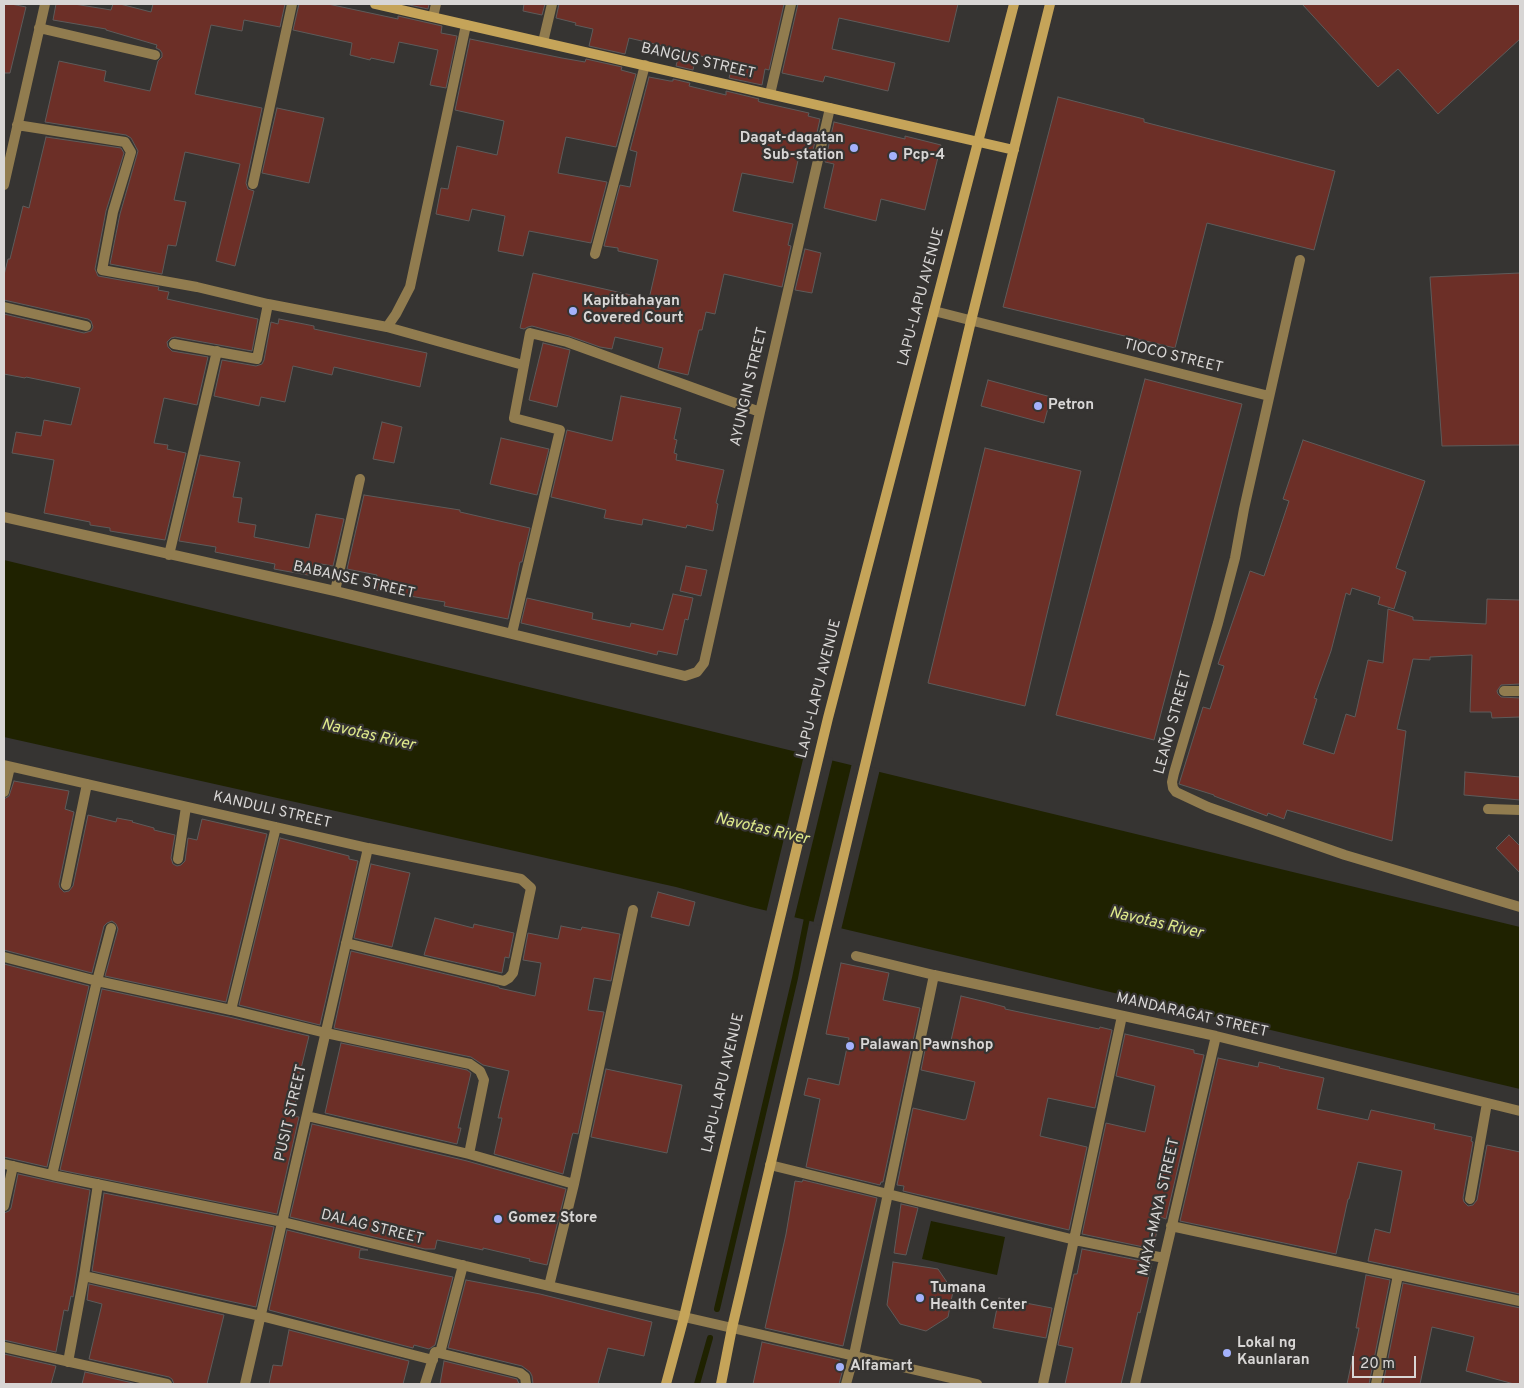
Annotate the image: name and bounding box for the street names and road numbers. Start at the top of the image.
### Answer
street label: BANGUS STREET [639,40,757,84]
street label: LAPU-LAPU AVENUE [895,226,949,368]
street label: AYUNGIN STREET [728,326,772,448]
street label: TIOCO STREET [1121,336,1225,378]
street label: BABANSE STREET [291,558,417,604]
street label: LAPU-LAPU AVENUE [794,617,846,761]
street label: LEAÑO STREET [1152,669,1196,777]
street label: KANDULI STREET [211,789,333,833]
street label: MANDARAGAT STREET [1114,990,1270,1042]
street label: LAPU-LAPU AVENUE [699,1011,749,1155]
street label: PUSIT STREET [272,1063,312,1163]
street label: MAYA-MAYA STREET [1135,1136,1185,1278]
street label: DALAG STREET [319,1207,425,1249]

